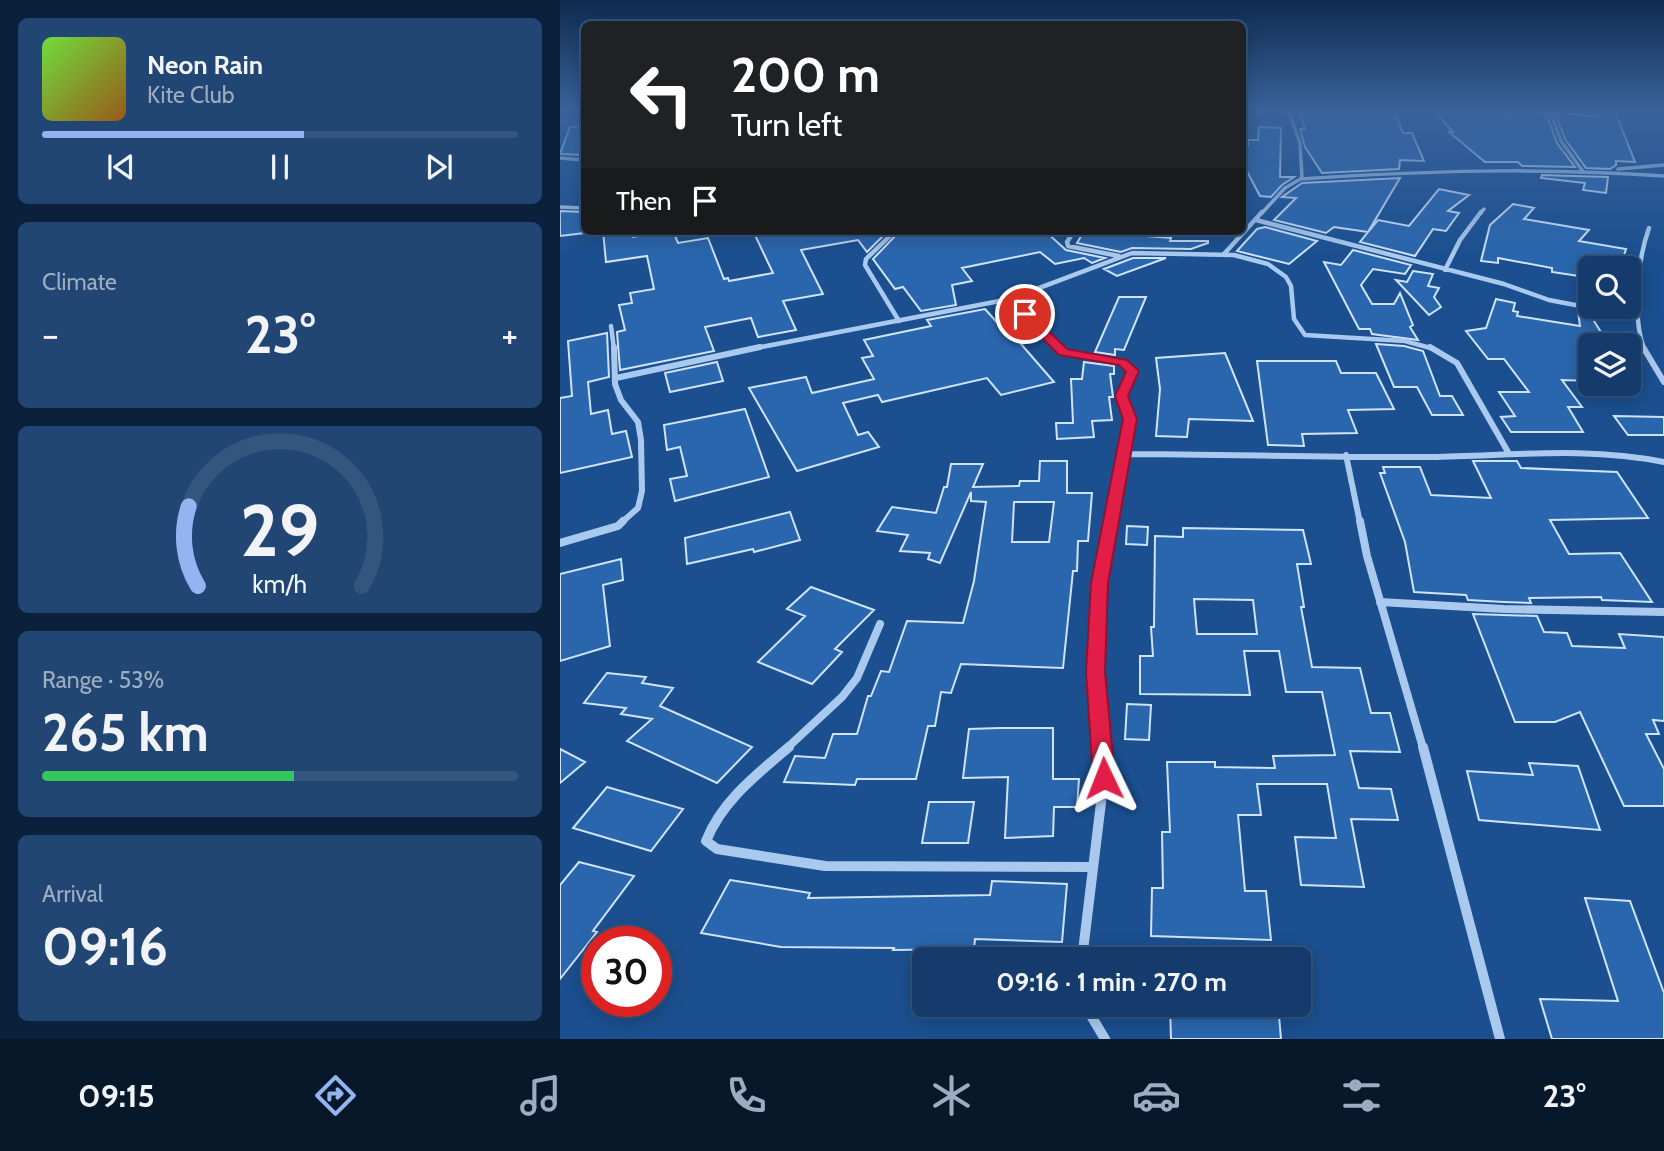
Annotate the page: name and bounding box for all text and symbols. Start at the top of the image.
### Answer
text: 200 m [731,45,880,104]
text: Neon Rain [147,49,263,81]
icon: left [616,49,707,140]
text: Kite Club [147,81,234,109]
text: Turn left [731,105,842,144]
icon: previous [102,148,140,186]
icon: pause [261,148,299,186]
icon: next [420,148,458,186]
icon: arrive [686,182,724,220]
text: Then [616,185,672,217]
map controls [1578,256,1641,396]
button: search [1578,256,1641,319]
text: Climate [42,268,117,296]
pin [995,284,1055,344]
icon: arrive [1006,295,1044,333]
text: 23° [245,303,315,366]
text: − [42,311,59,358]
text: + [501,311,518,358]
button: layers [1578,333,1641,396]
text: 29 [240,486,320,574]
text: km/h [253,568,307,598]
text: Range · 53% [42,666,164,694]
text: 265 km [42,701,209,764]
position arrow [1067,741,1141,815]
text: Arrival [42,880,103,908]
text: 09:16 [42,915,168,978]
speed limit sign: 30 [581,926,672,1017]
text: 09:16 · 1 min · 270 m [996,966,1227,998]
icon: directions [311,1071,360,1120]
icon: music [516,1071,565,1120]
icon: phone [722,1071,771,1120]
icon: climate [927,1071,976,1120]
icon: car [1132,1071,1181,1120]
icon: filters [1337,1071,1386,1120]
text: 09:15 [78,1076,155,1115]
text: 23° [1542,1076,1586,1115]

